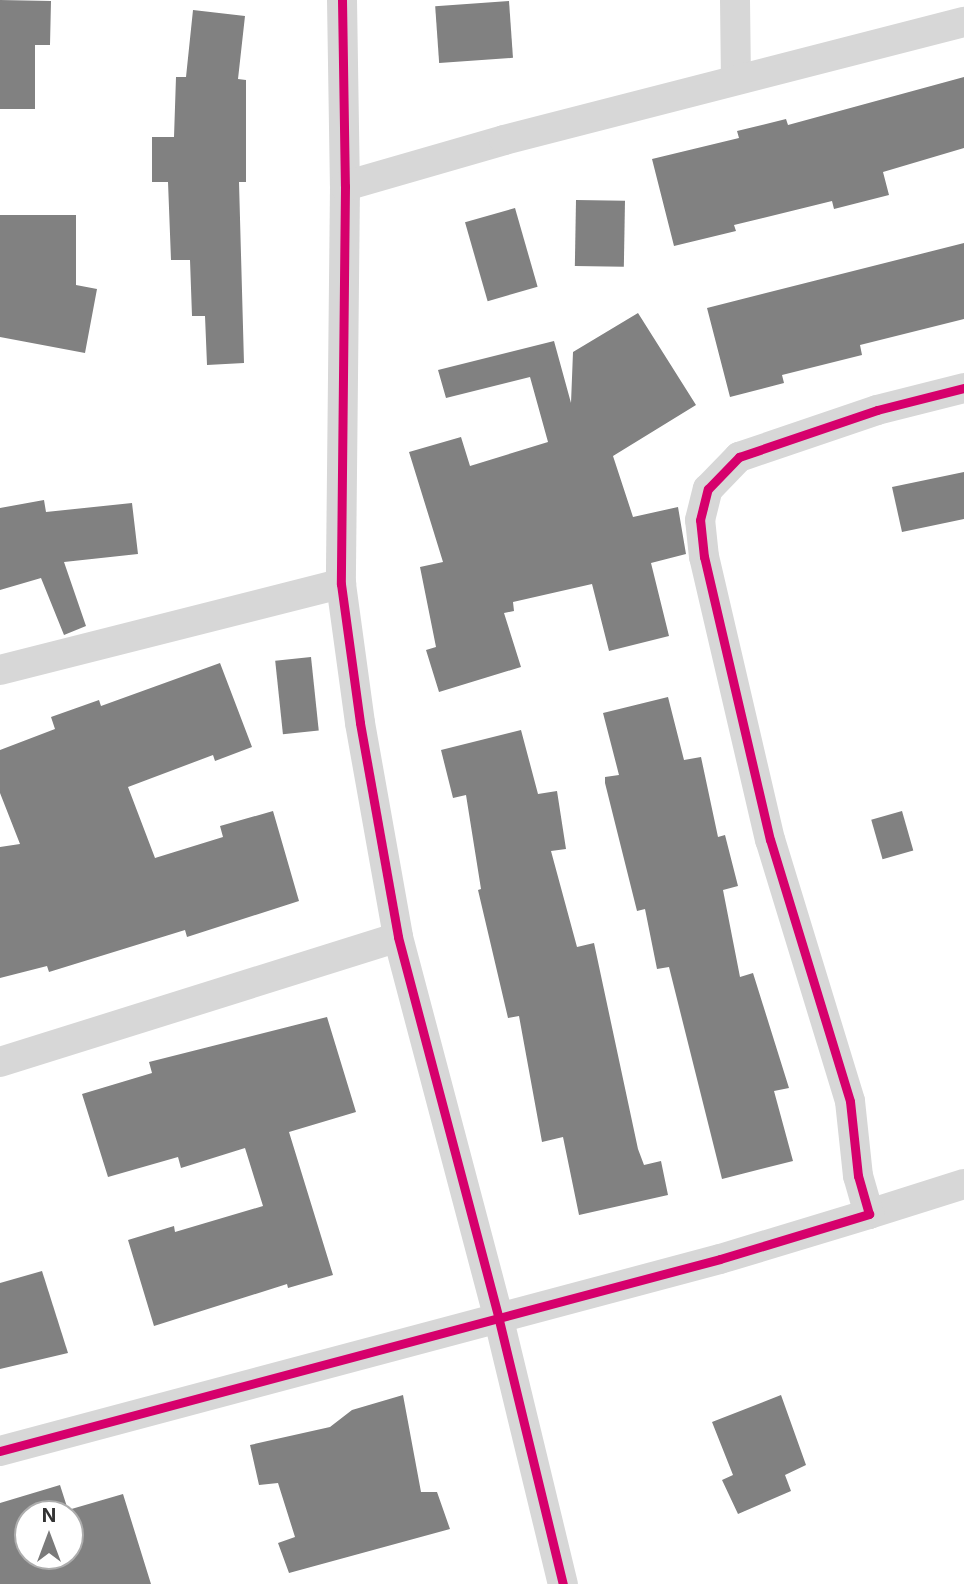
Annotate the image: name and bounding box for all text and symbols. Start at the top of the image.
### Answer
north arrow [14,1500,84,1570]
text: N [42,1504,56,1527]

